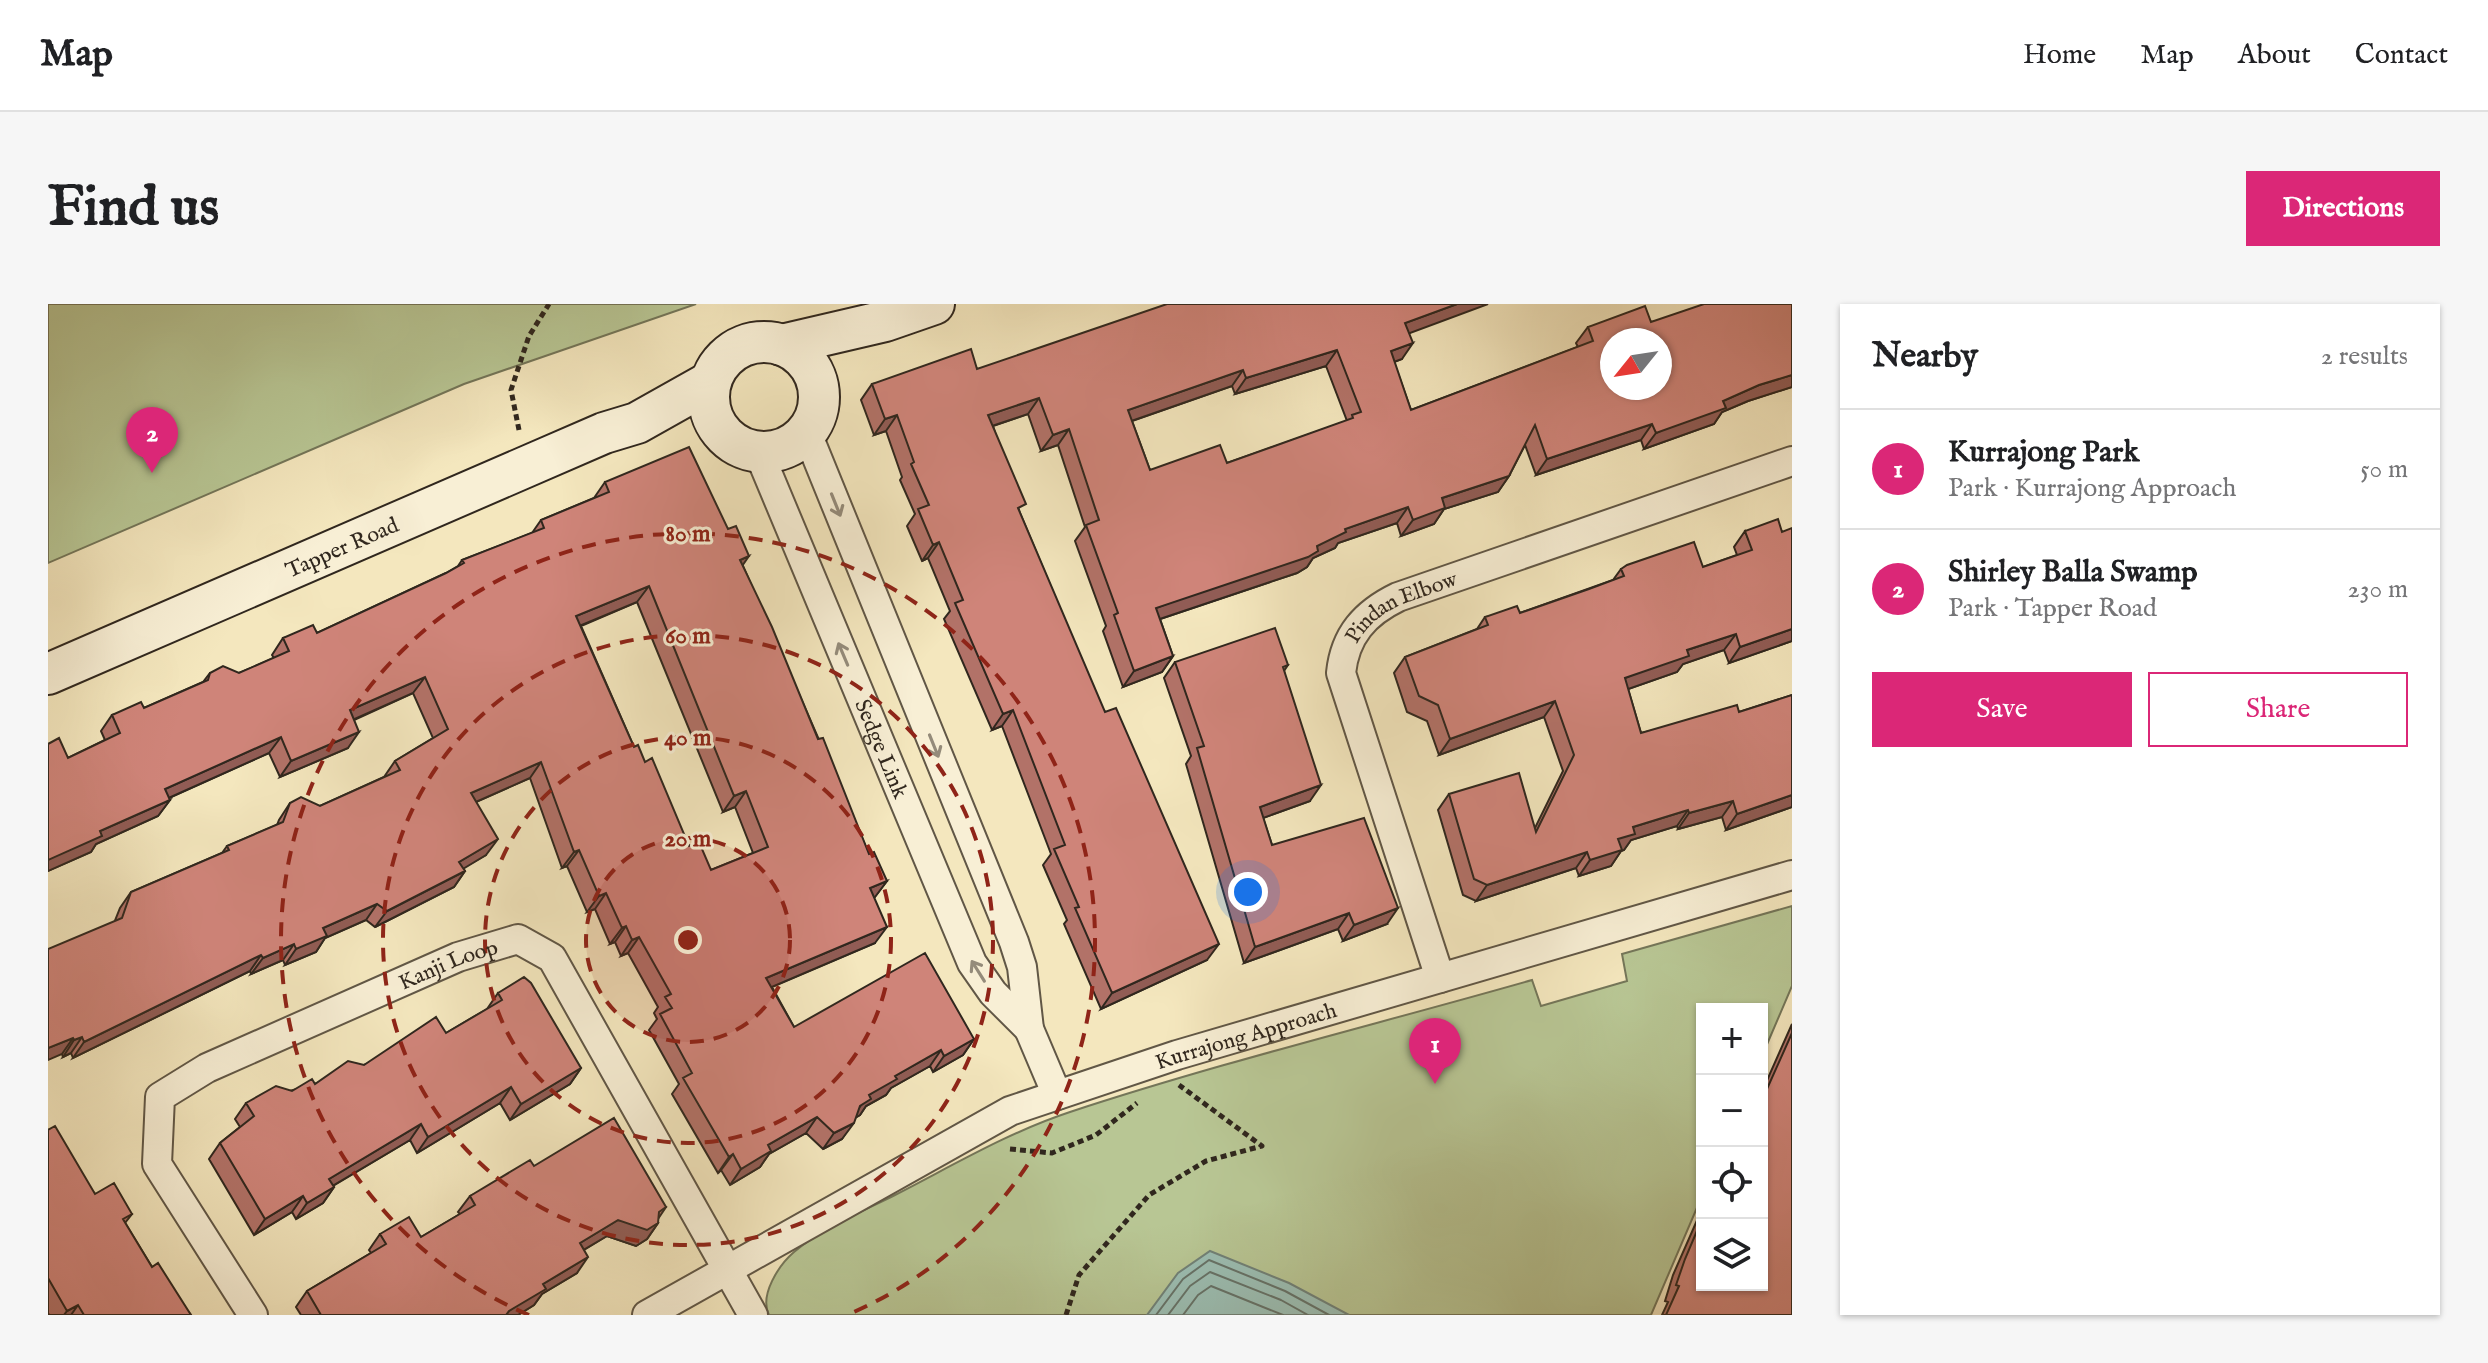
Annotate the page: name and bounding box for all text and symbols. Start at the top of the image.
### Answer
text: Map [40,31,113,79]
text: Home [2023,38,2096,73]
text: Map [2140,38,2194,73]
text: About [2238,38,2311,73]
text: Contact [2355,38,2448,73]
button: Directions [2246,171,2440,246]
text: Find us [48,173,219,244]
north arrow [1600,328,1672,400]
text: Nearby [1872,335,1978,378]
text: 2 results [2321,340,2408,373]
pin: 2 [126,407,178,473]
text: Kurrajong Park [1948,434,2139,472]
text: 1 [1893,453,1903,486]
text: 50 m [2360,453,2408,486]
text: Park · Kurrajong Approach [1948,472,2236,505]
one-way arrow [830,492,844,517]
street label: Tapper Road [282,512,403,585]
text: 80 m [666,519,711,550]
text: Shirley Balla Swamp [1948,554,2197,592]
street label: Pindan Elbow [1339,566,1461,649]
text: 2 [1892,573,1904,606]
text: 230 m [2348,573,2408,606]
text: Park · Tapper Road [1948,592,2157,625]
text: 60 m [665,621,711,652]
one-way arrow [835,642,850,667]
button: Save [1872,672,2132,747]
button: Share [2148,672,2408,747]
street label: Sedge Link [847,695,914,803]
text: 40 m [664,723,712,754]
one-way arrow [928,733,942,758]
text: 20 m [665,824,712,855]
your location [1228,872,1268,912]
centre of rings [674,926,702,954]
street label: Kanji Loop [395,934,502,997]
one-way arrow [969,960,985,983]
street label: Kurrajong Approach [1152,997,1340,1077]
map controls [1696,1003,1768,1291]
button: + [1696,1003,1768,1075]
pin: 1 [1409,1018,1461,1084]
button: − [1696,1075,1768,1147]
button: locate [1696,1147,1768,1219]
button: layers [1696,1219,1768,1291]

